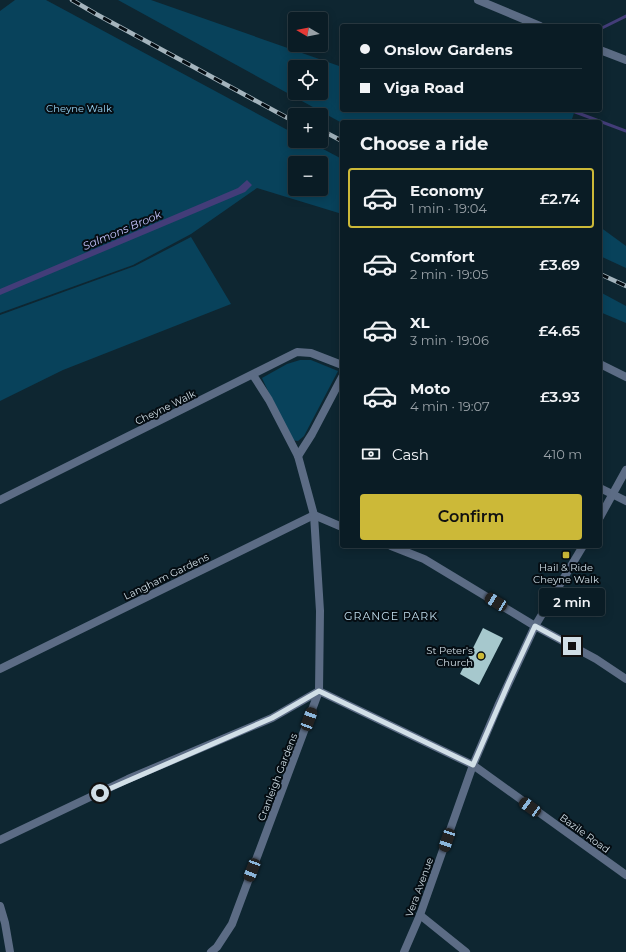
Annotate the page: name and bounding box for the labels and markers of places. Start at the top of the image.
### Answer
marker: Hail & Ride Cheyne Walk [561,550,571,560]
place label: Hail & Ride Cheyne Walk [533,561,599,586]
place label: St Peter's Church [426,644,473,669]
marker: St Peter's Church [476,651,486,661]

